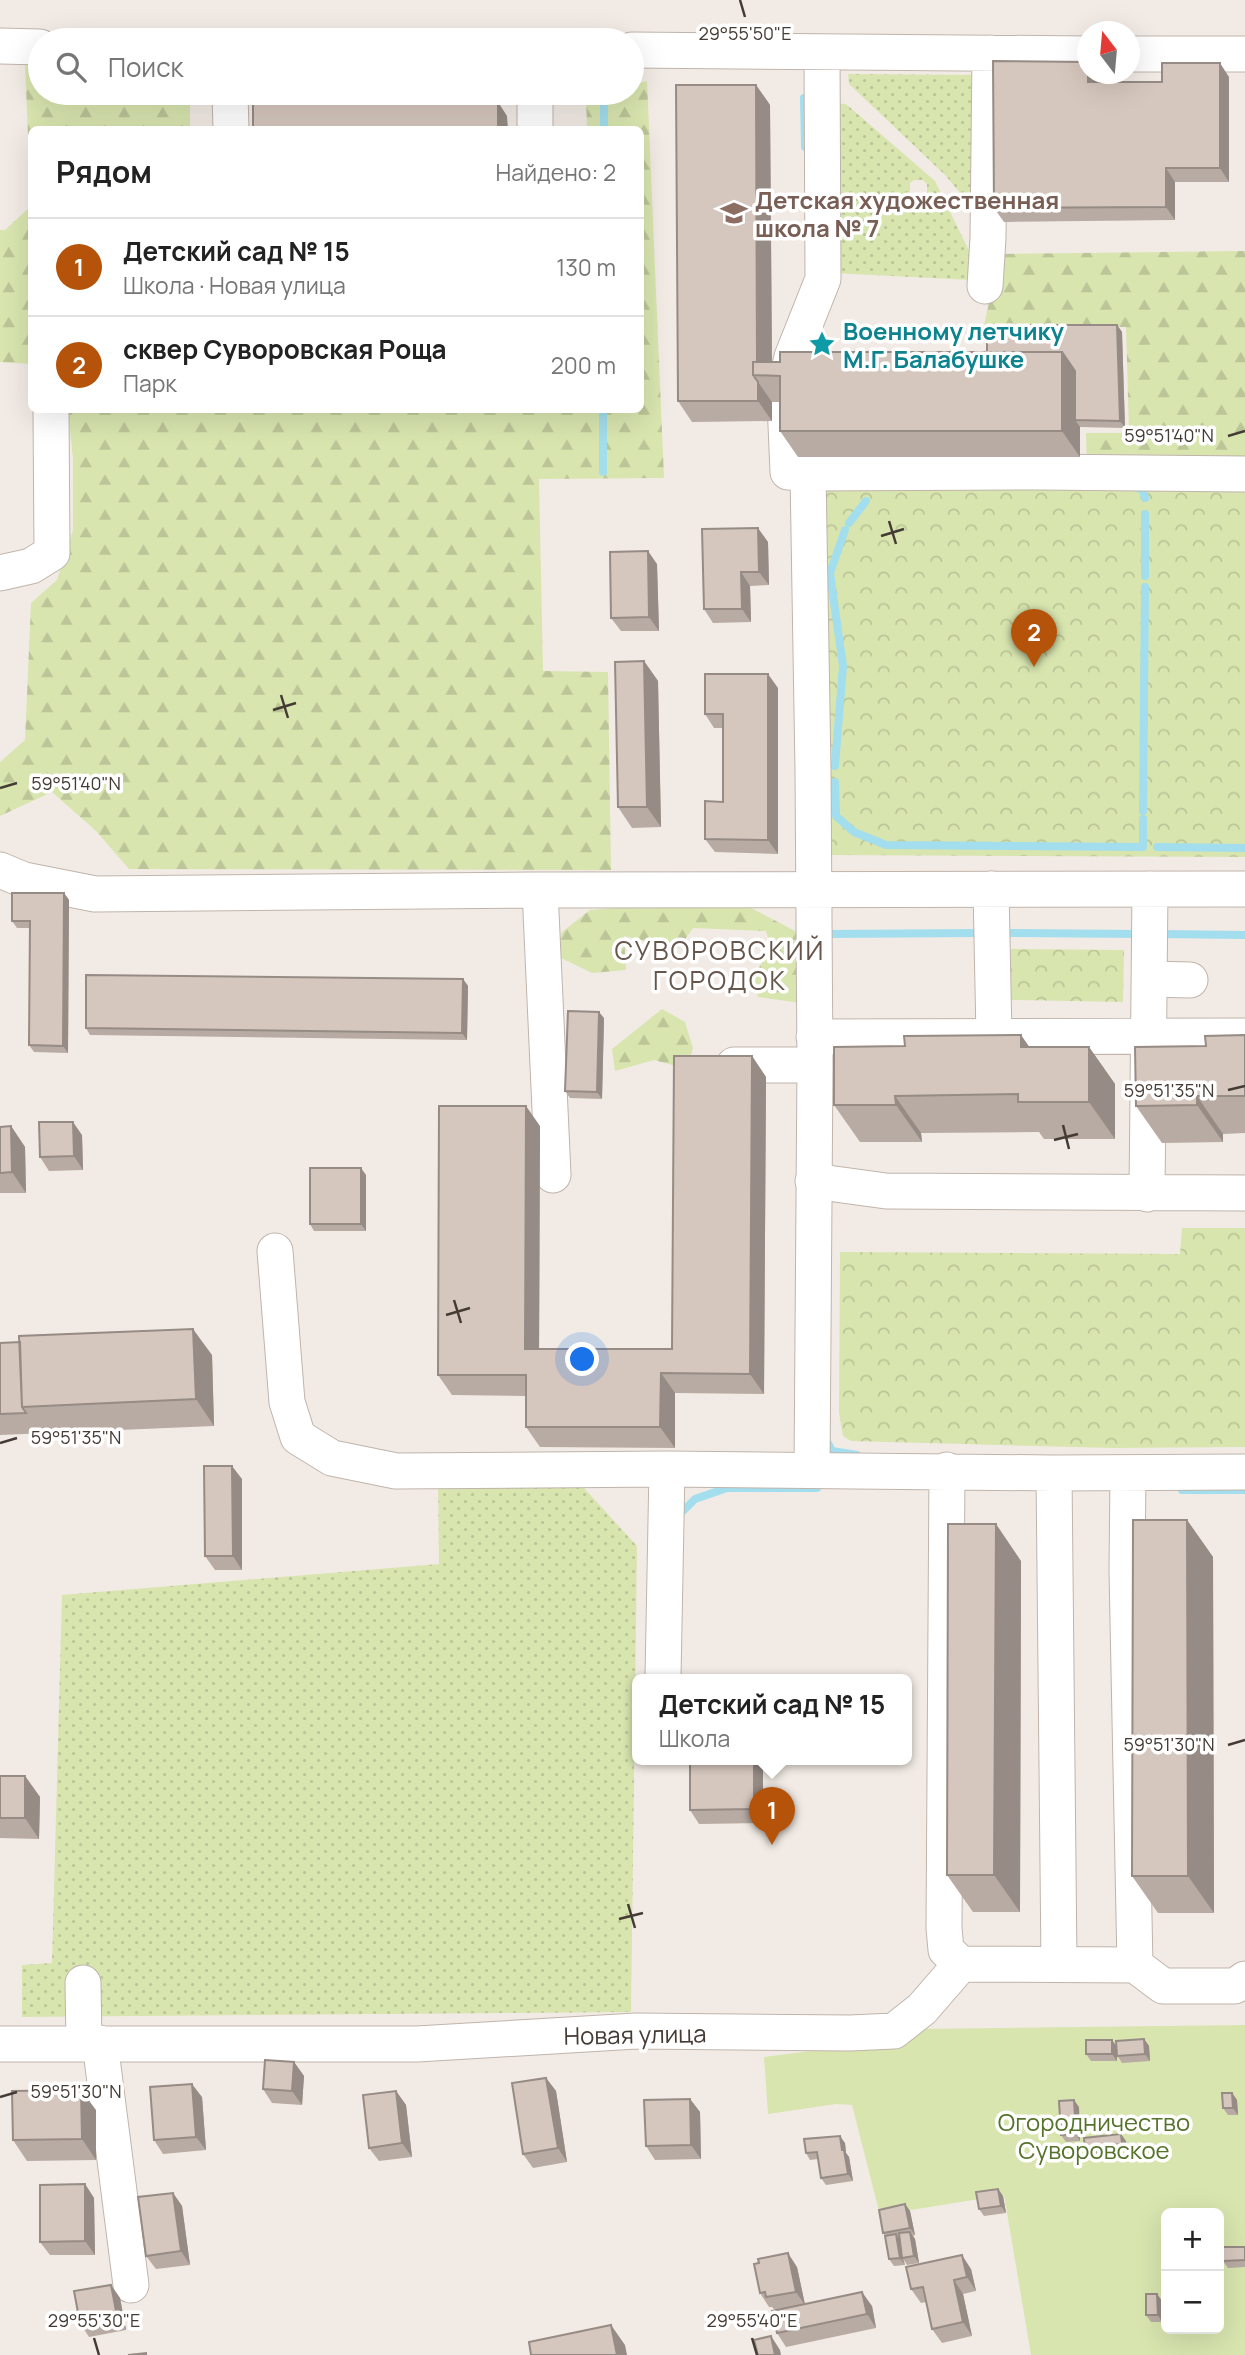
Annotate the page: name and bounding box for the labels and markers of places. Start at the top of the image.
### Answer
place label: Детская художественная школа № 7 [755,183,1059,244]
school or university icon: Детская художественная школа № 7 [719,198,749,228]
place label: Военному летчику М.Г. Балабушке [843,314,1064,375]
place icon: Военному летчику М.Г. Балабушке [807,329,837,359]
pin: 2 [1011,609,1057,667]
pin: 1 [749,1787,795,1845]

